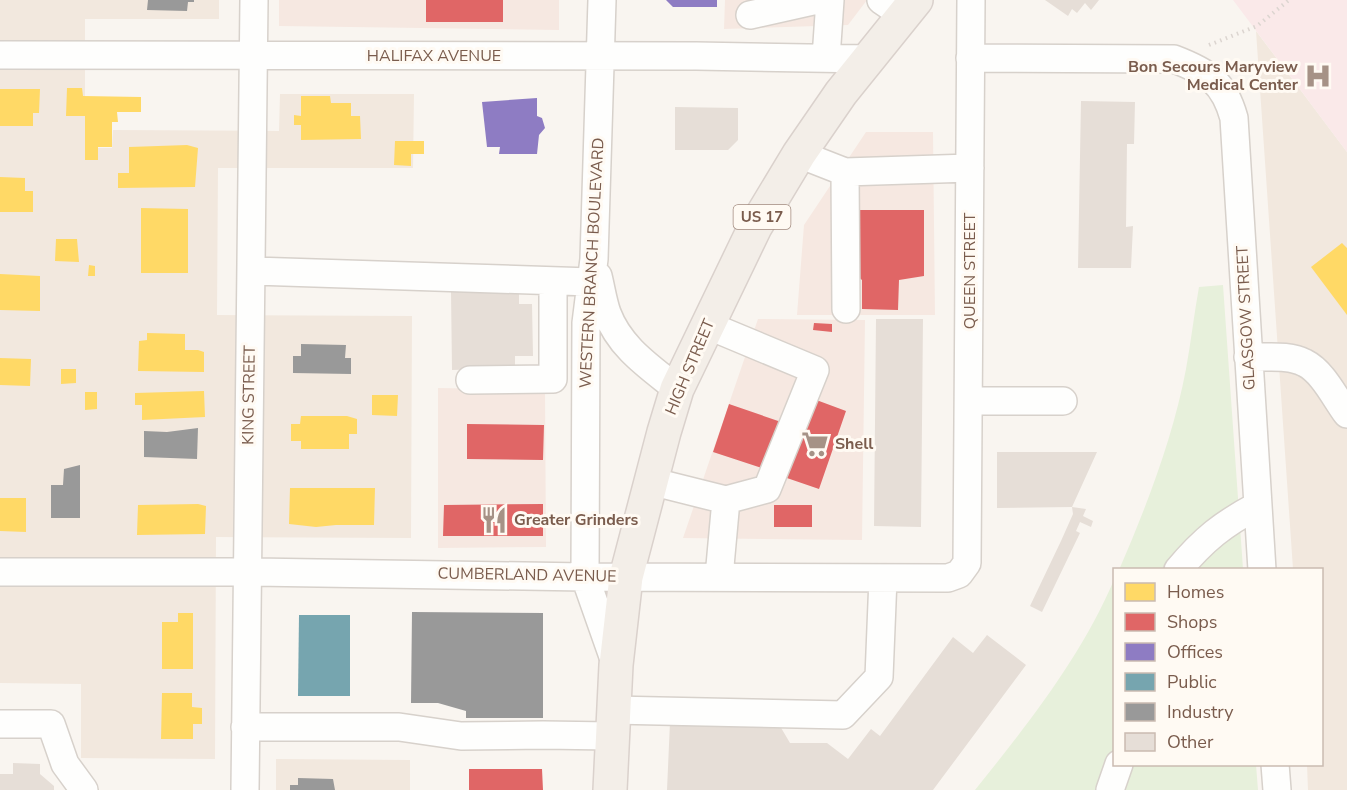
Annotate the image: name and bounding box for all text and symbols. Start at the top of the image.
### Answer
street label: HALIFAX AVENUE [367,45,501,67]
place label: Bon Secours Maryview Medical Center [1128,56,1299,96]
hospital icon: Bon Secours Maryview Medical Center [1303,61,1333,91]
street label: WESTERN BRANCH BOULEVARD [574,137,610,389]
road number: US 17 [734,205,790,229]
street label: QUEEN STREET [959,212,981,329]
street label: GLASGOW STREET [1231,245,1261,391]
street label: HIGH STREET [660,315,720,418]
street label: KING STREET [237,345,261,445]
supermarket icon: Shell [800,429,830,459]
place label: Shell [835,433,873,455]
restaurant icon: Greater Grinders [479,505,509,535]
place label: Greater Grinders [514,509,639,531]
street label: CUMBERLAND AVENUE [437,562,617,588]
legend [1113,568,1323,766]
text: Homes [1167,580,1224,604]
text: Shops [1167,610,1217,634]
text: Offices [1167,640,1223,664]
text: Public [1167,670,1217,694]
text: Industry [1167,700,1234,724]
text: Other [1167,730,1214,754]

